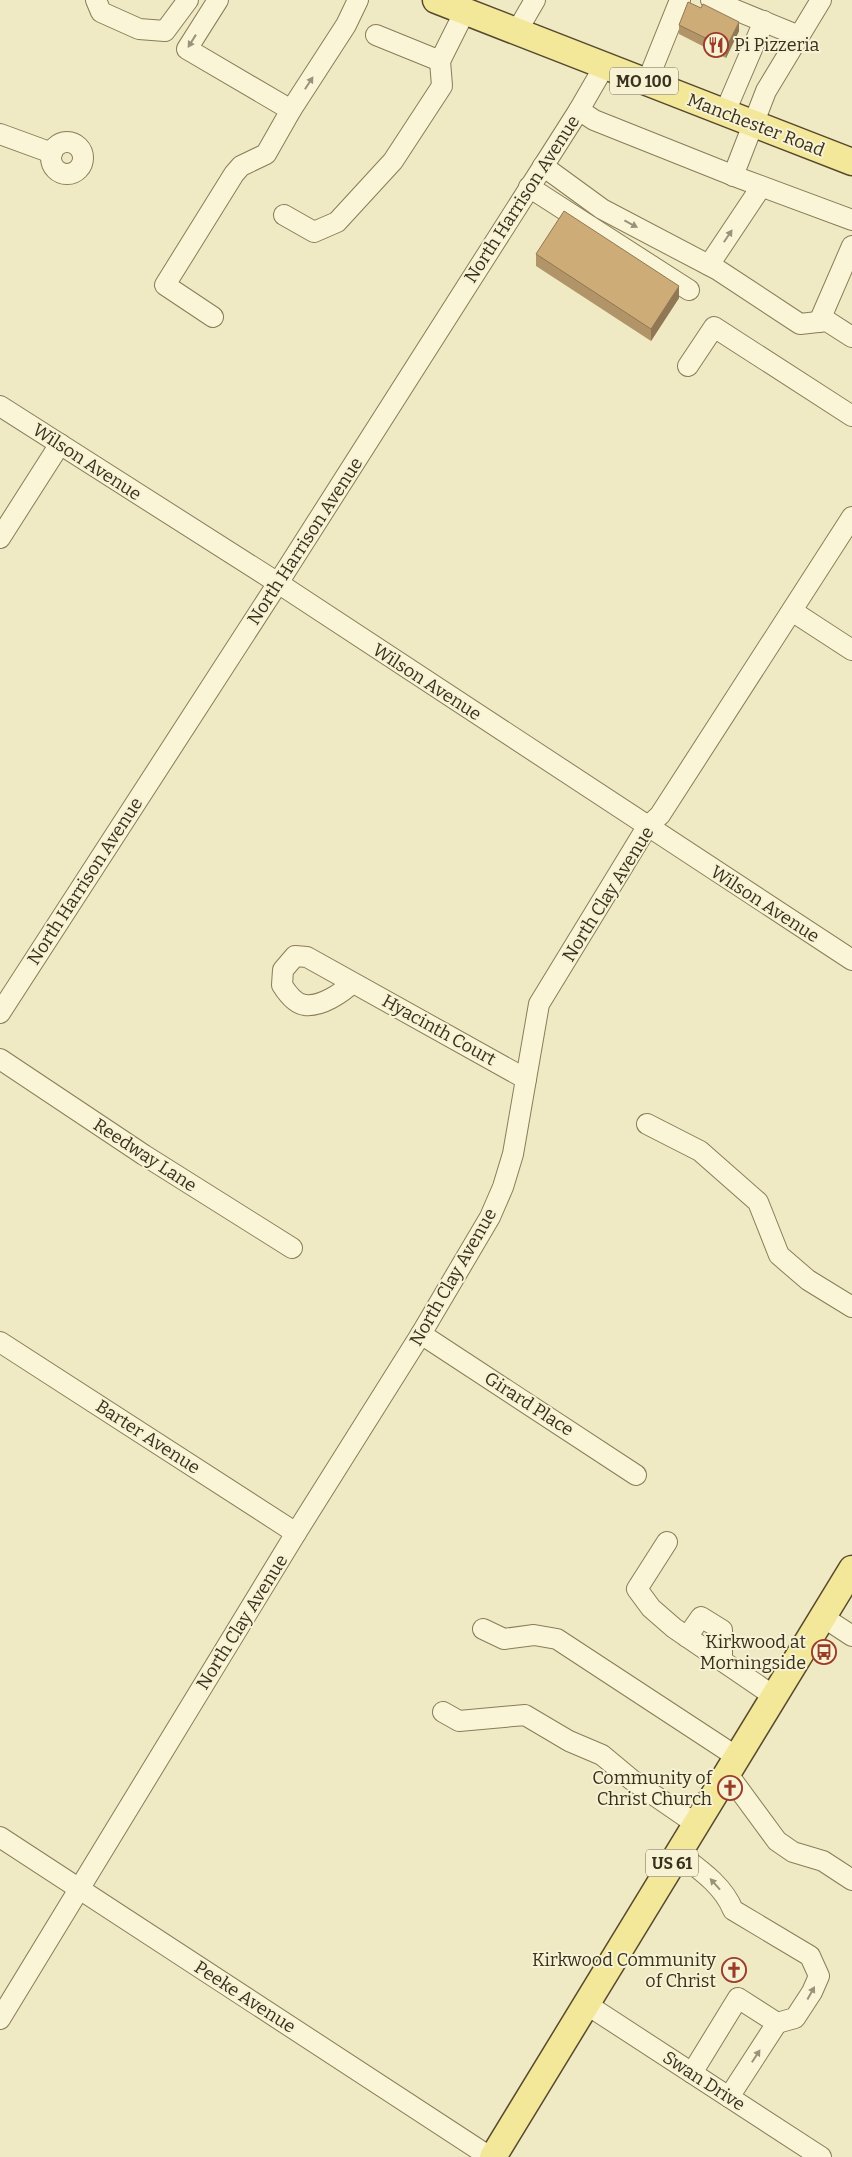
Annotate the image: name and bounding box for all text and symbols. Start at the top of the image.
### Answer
restaurant icon: Pi Pizzeria [703,32,729,58]
place label: Pi Pizzeria [734,34,819,56]
one-way arrow [188,35,197,48]
road number: MO 100 [610,68,678,94]
one-way arrow [304,76,314,89]
street label: Manchester Road [684,89,828,161]
street label: North Harrison Avenue [460,111,584,287]
one-way arrow [624,220,639,228]
one-way arrow [723,229,733,243]
street label: Wilson Avenue [28,419,146,505]
street label: North Harrison Avenue [243,453,367,629]
street label: Wilson Avenue [368,639,486,725]
street label: North Harrison Avenue [23,793,147,969]
street label: North Clay Avenue [558,822,658,966]
street label: Wilson Avenue [706,861,824,947]
street label: Hyacinth Court [378,990,500,1071]
street label: Reedway Lane [89,1113,201,1197]
street label: North Clay Avenue [405,1204,501,1350]
street label: Girard Place [480,1367,578,1441]
street label: Barter Avenue [92,1395,204,1479]
street label: North Clay Avenue [192,1550,292,1694]
place label: Kirkwood at Morningside [700,1631,806,1674]
bus stop icon: Kirkwood at Morningside [811,1639,837,1665]
place label: Community of Christ Church [592,1767,714,1810]
church icon: Community of Christ Church [717,1775,743,1801]
road number: US 61 [646,1850,698,1876]
one-way arrow [709,1878,721,1890]
place label: Kirkwood Community of Christ [532,1949,716,1992]
street label: Peeke Avenue [190,1956,300,2038]
church icon: Kirkwood Community of Christ [721,1957,747,1983]
one-way arrow [807,1985,815,2000]
street label: Swan Drive [659,2046,749,2116]
one-way arrow [751,2050,760,2063]

